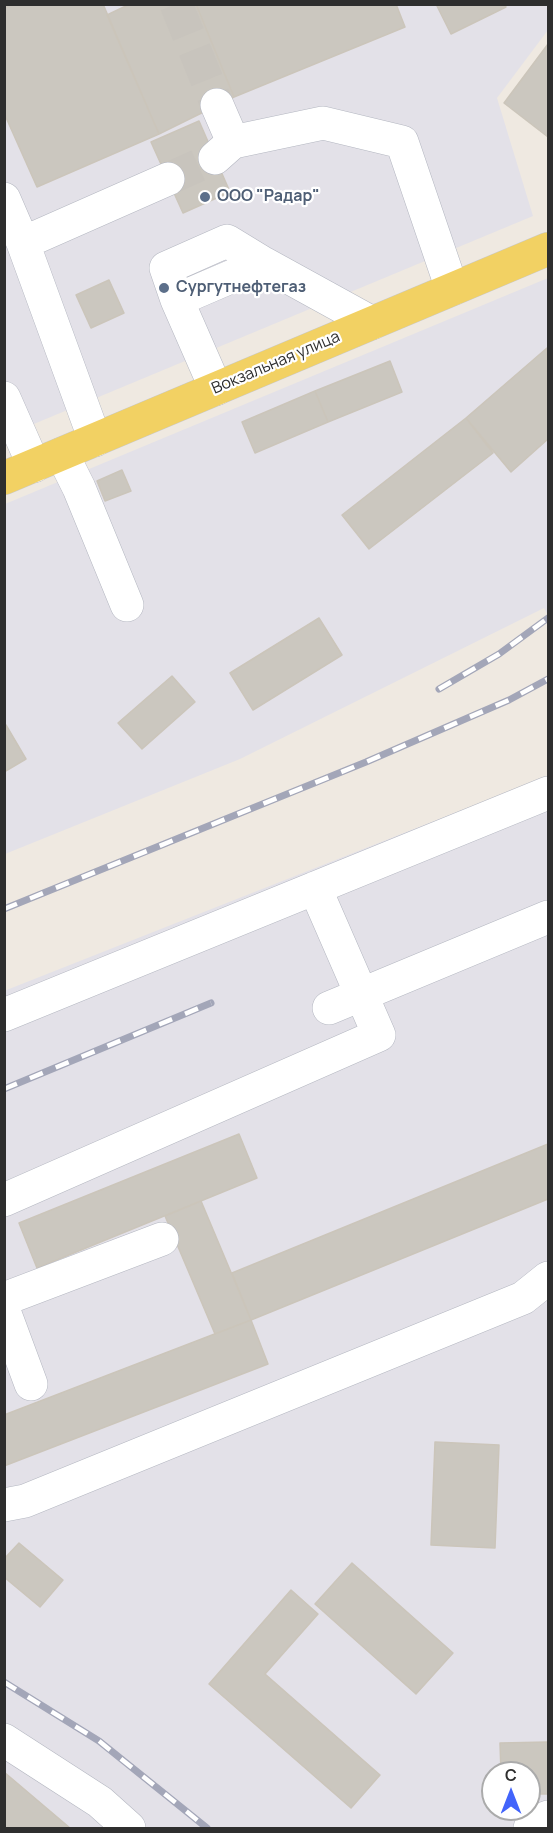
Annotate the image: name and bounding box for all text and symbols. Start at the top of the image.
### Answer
place label: ООО "Радар" [217,187,320,207]
marker: ООО "Радар" [198,190,212,204]
place label: Сургутнефтегаз [176,278,306,298]
marker: Сургутнефтегаз [157,281,171,295]
street label: Вокзальная улица [209,327,343,399]
north arrow [481,1761,541,1821]
text: С [505,1764,517,1786]

